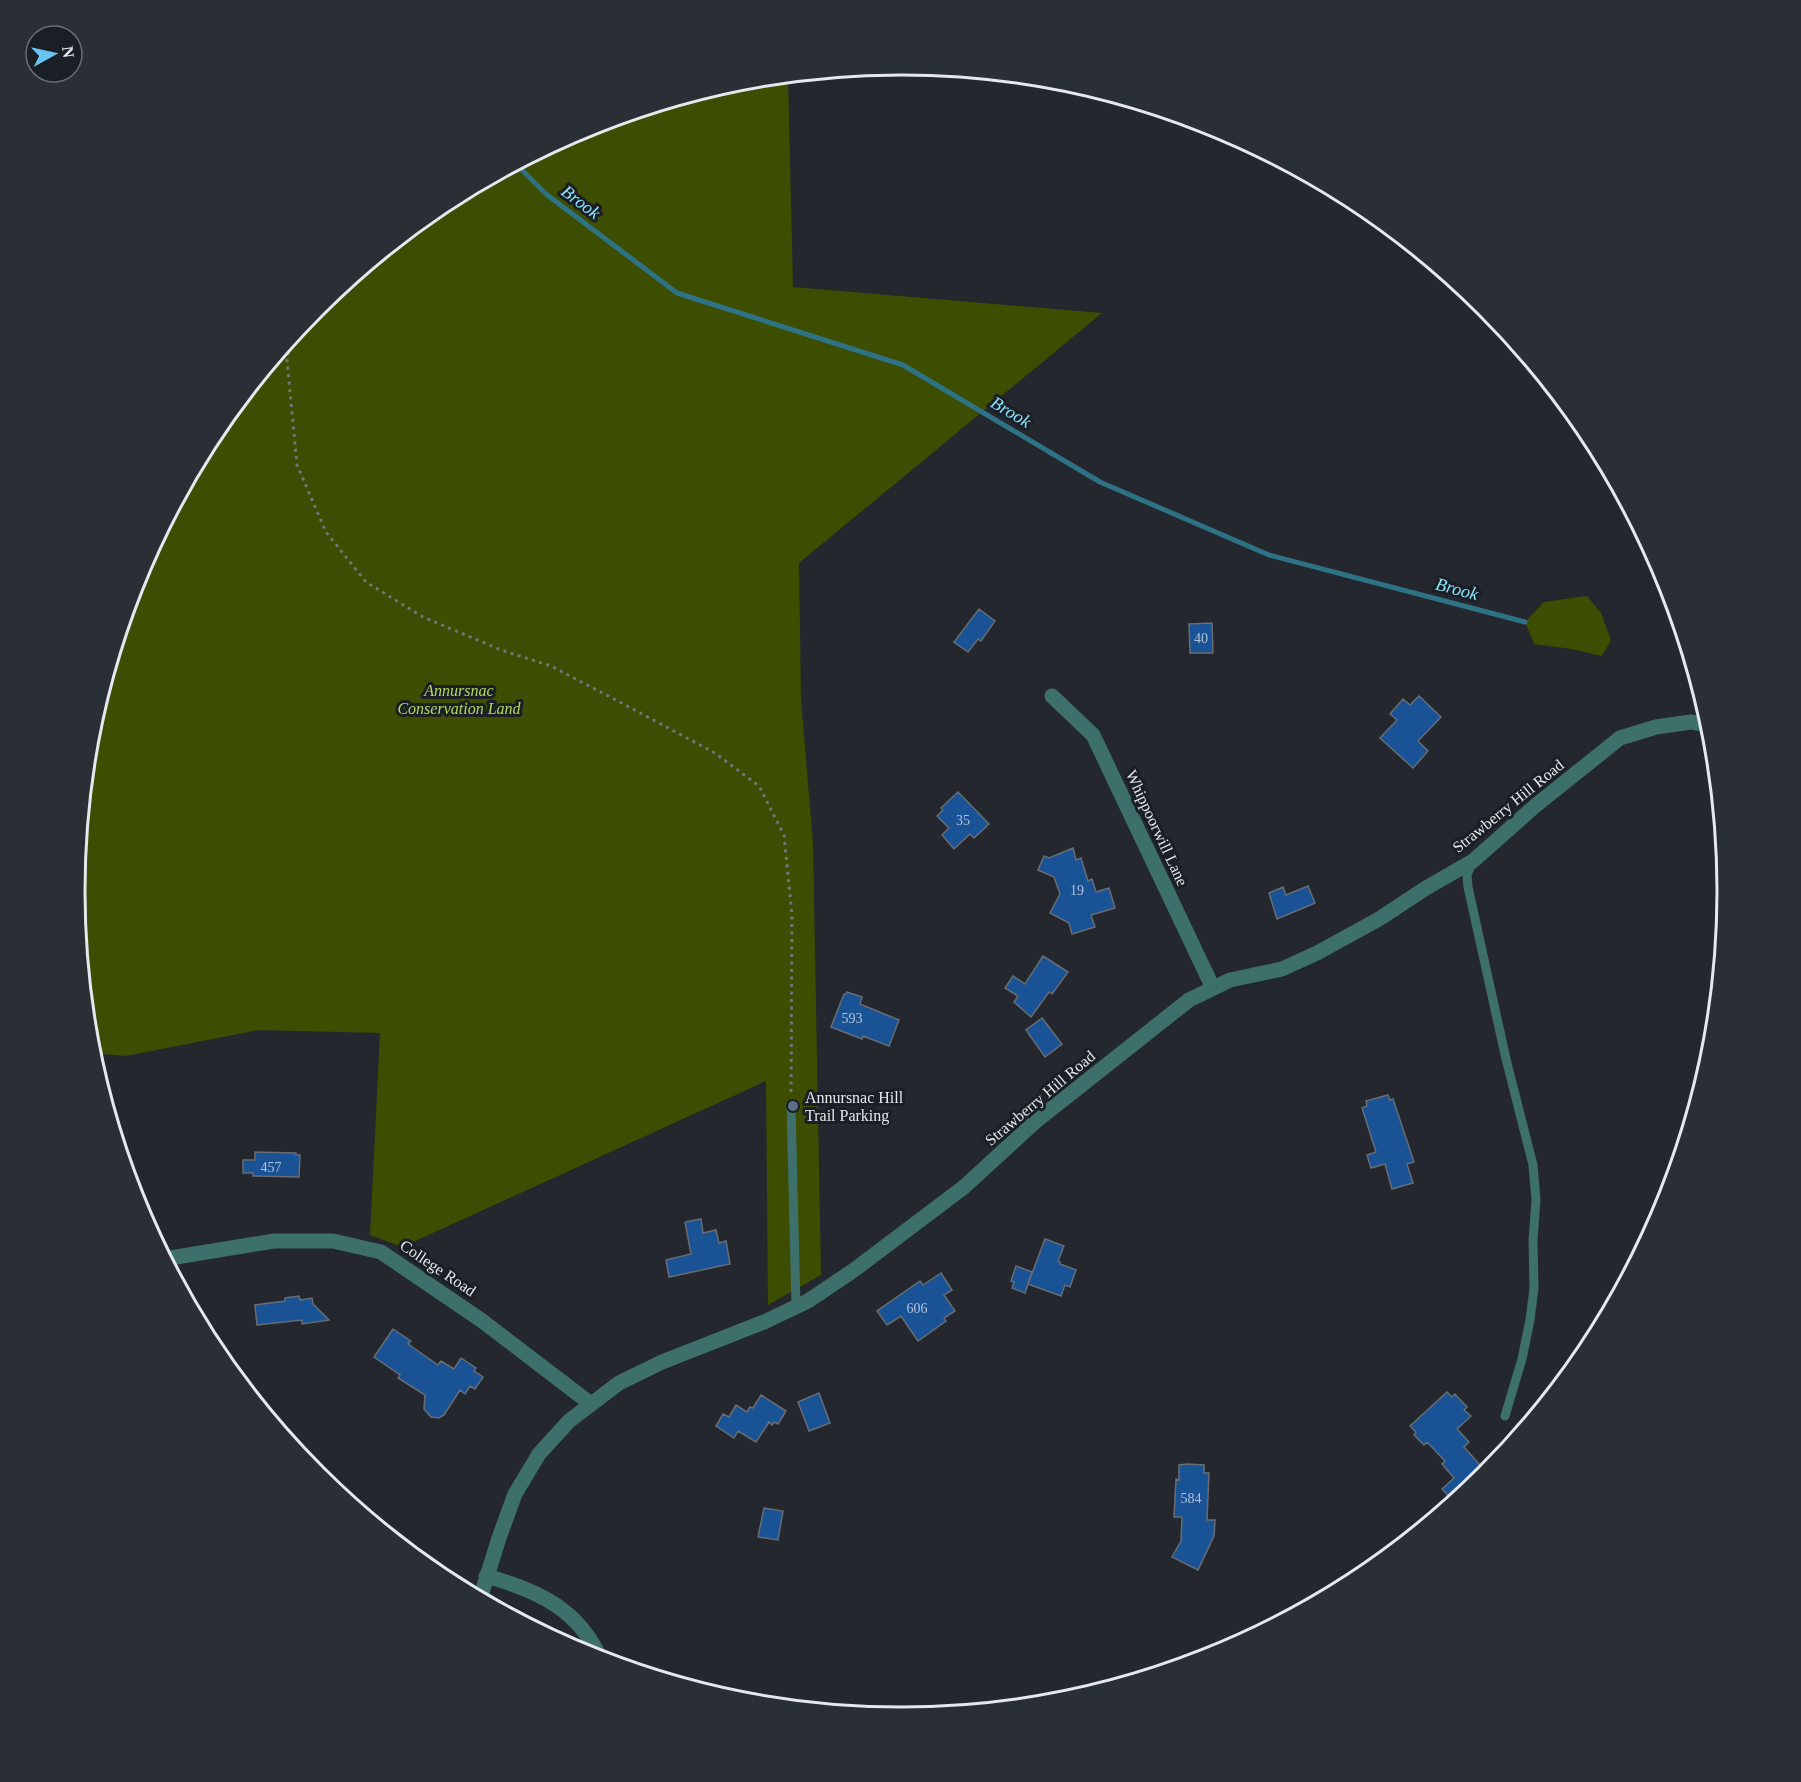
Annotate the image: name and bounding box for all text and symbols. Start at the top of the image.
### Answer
north arrow [24,24,84,84]
text: N [59,45,78,59]
water label: Brook [558,181,605,224]
water label: Brook [987,392,1036,432]
water label: Brook [1433,574,1481,605]
house number: 40 [1194,631,1208,646]
park label: Annursnac Conservation Land [397,682,522,717]
street label: Strawberry Hill Road [1449,756,1568,857]
street label: Whippoorwill Lane [1122,767,1191,889]
house number: 35 [956,813,970,828]
house number: 19 [1070,883,1084,898]
house number: 593 [842,1011,863,1026]
street label: Strawberry Hill Road [982,1047,1099,1150]
place label: Annursnac Hill Trail Parking [805,1089,904,1125]
marker: Annursnac Hill Trail Parking [786,1099,800,1113]
house number: 457 [261,1160,282,1175]
street label: College Road [396,1236,479,1300]
house number: 606 [907,1301,928,1316]
house number: 584 [1181,1491,1202,1506]

